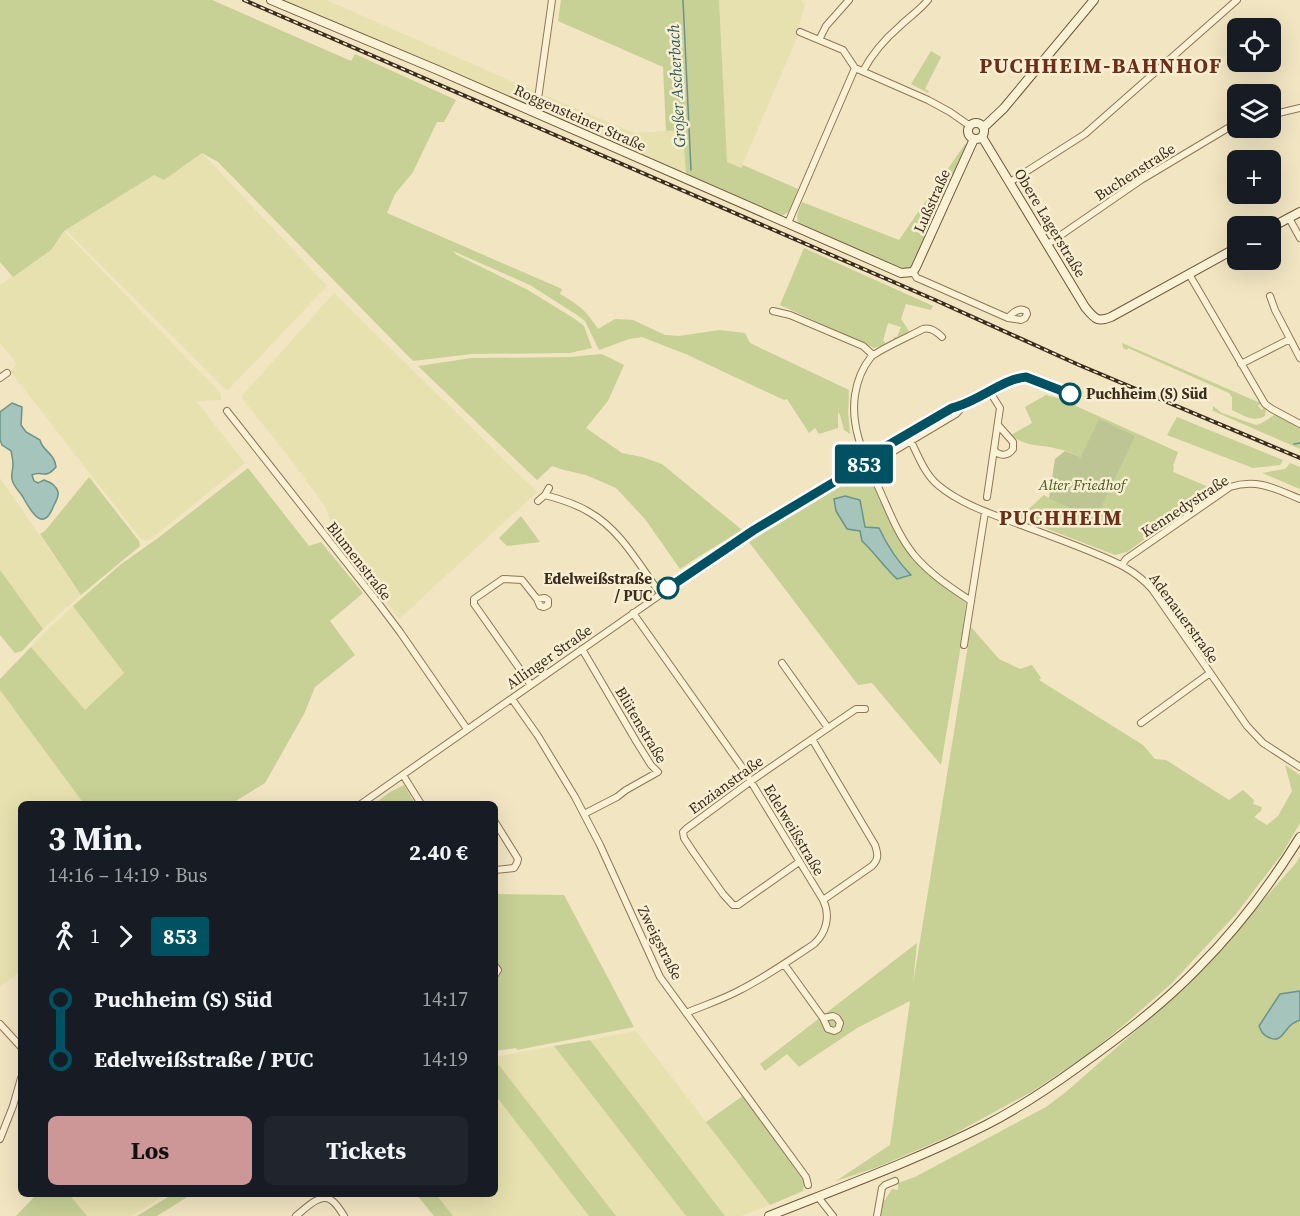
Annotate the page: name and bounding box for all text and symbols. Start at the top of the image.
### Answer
map controls [1227,18,1281,270]
button: locate [1227,18,1281,72]
water label: Großer Ascherbach [662,23,690,148]
district label: PUCHHEIM-BAHNHOF [979,51,1223,80]
street label: Roggensteiner Straße [511,79,650,156]
button: layers [1227,84,1281,138]
street label: Buchenstraße [1090,137,1179,206]
button: + [1227,150,1281,204]
street label: Obere Lagerstraße [1010,164,1092,282]
street label: Lußstraße [908,165,955,236]
button: − [1227,216,1281,270]
marker: Puchheim (S) Süd [1059,383,1081,405]
place label: Puchheim (S) Süd [1086,383,1208,404]
line badge: 853 [830,444,898,484]
text: 853 [847,450,881,479]
street label: Kennedystraße [1137,469,1233,542]
park label: Alter Friedhof [1038,474,1128,495]
district label: PUCHHEIM [999,503,1123,532]
street label: Blumenstraße [322,517,397,605]
place label: Edelweißstraße / PUC [544,568,652,606]
street label: Adenauerstraße [1145,568,1224,667]
marker: Edelweißstraße / PUC [657,577,679,599]
street label: Allinger Straße [502,619,596,694]
street label: Blütenstraße [610,683,673,767]
street label: Enzianstraße [684,750,768,819]
street label: Edelweißstraße [759,780,830,880]
text: 3 Min. [48,816,143,861]
text: 2.40 € [409,837,468,867]
text: 14:16 – 14:19 · Bus [48,861,207,889]
street label: Zweigstraße [633,902,688,984]
icon: walk [48,920,81,953]
icon: forward [109,920,142,953]
text: 1 [90,922,100,950]
text: 853 [163,922,197,951]
text: Puchheim (S) Süd [94,984,272,1014]
text: 14:17 [422,985,468,1013]
text: Edelweißstraße / PUC [94,1044,313,1074]
text: 14:19 [422,1045,468,1073]
button: Los [48,1116,252,1185]
button: Tickets [264,1116,468,1185]

